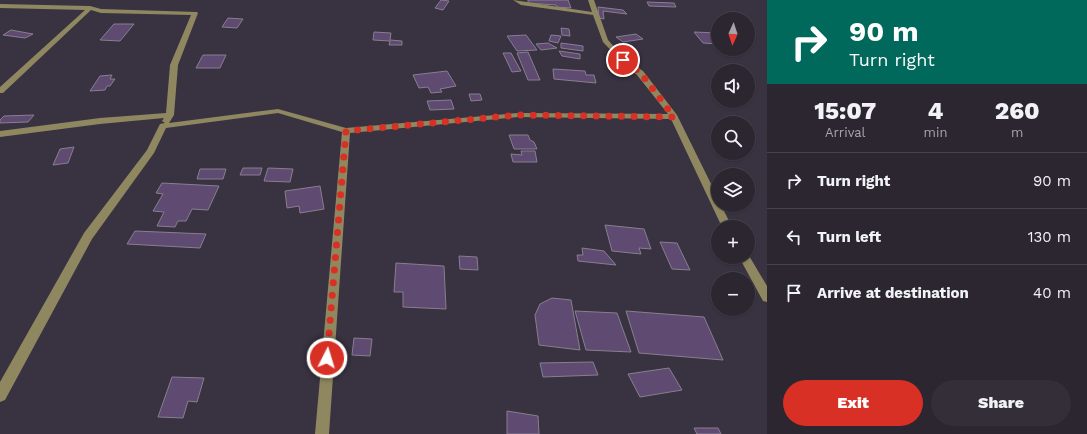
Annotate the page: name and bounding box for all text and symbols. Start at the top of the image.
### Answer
north arrow [711,12,755,56]
map controls [711,12,755,316]
text: 90 m [849,15,919,48]
icon: right [783,16,835,68]
pin [606,43,640,77]
icon: arrive [612,49,634,71]
text: Turn right [849,49,935,70]
button: sound [711,64,755,108]
text: 15:07 [814,97,876,125]
text: 4 [928,97,943,125]
text: 260 [995,97,1040,125]
button: search [711,116,755,160]
text: Arrival [825,125,866,140]
text: min [924,125,947,140]
text: m [1011,125,1023,140]
button: layers [711,168,755,212]
icon: right [783,170,805,192]
text: Turn right [817,172,890,190]
text: 90 m [1033,172,1071,190]
button: + [711,220,755,264]
icon: left [783,226,805,248]
text: Turn left [817,228,881,246]
text: 130 m [1028,228,1071,246]
button: − [711,272,755,316]
icon: arrive [783,282,805,304]
text: Arrive at destination [817,284,969,302]
text: 40 m [1033,284,1071,302]
position arrow [306,337,348,379]
button: Exit [783,380,923,426]
button: Share [931,380,1071,426]

